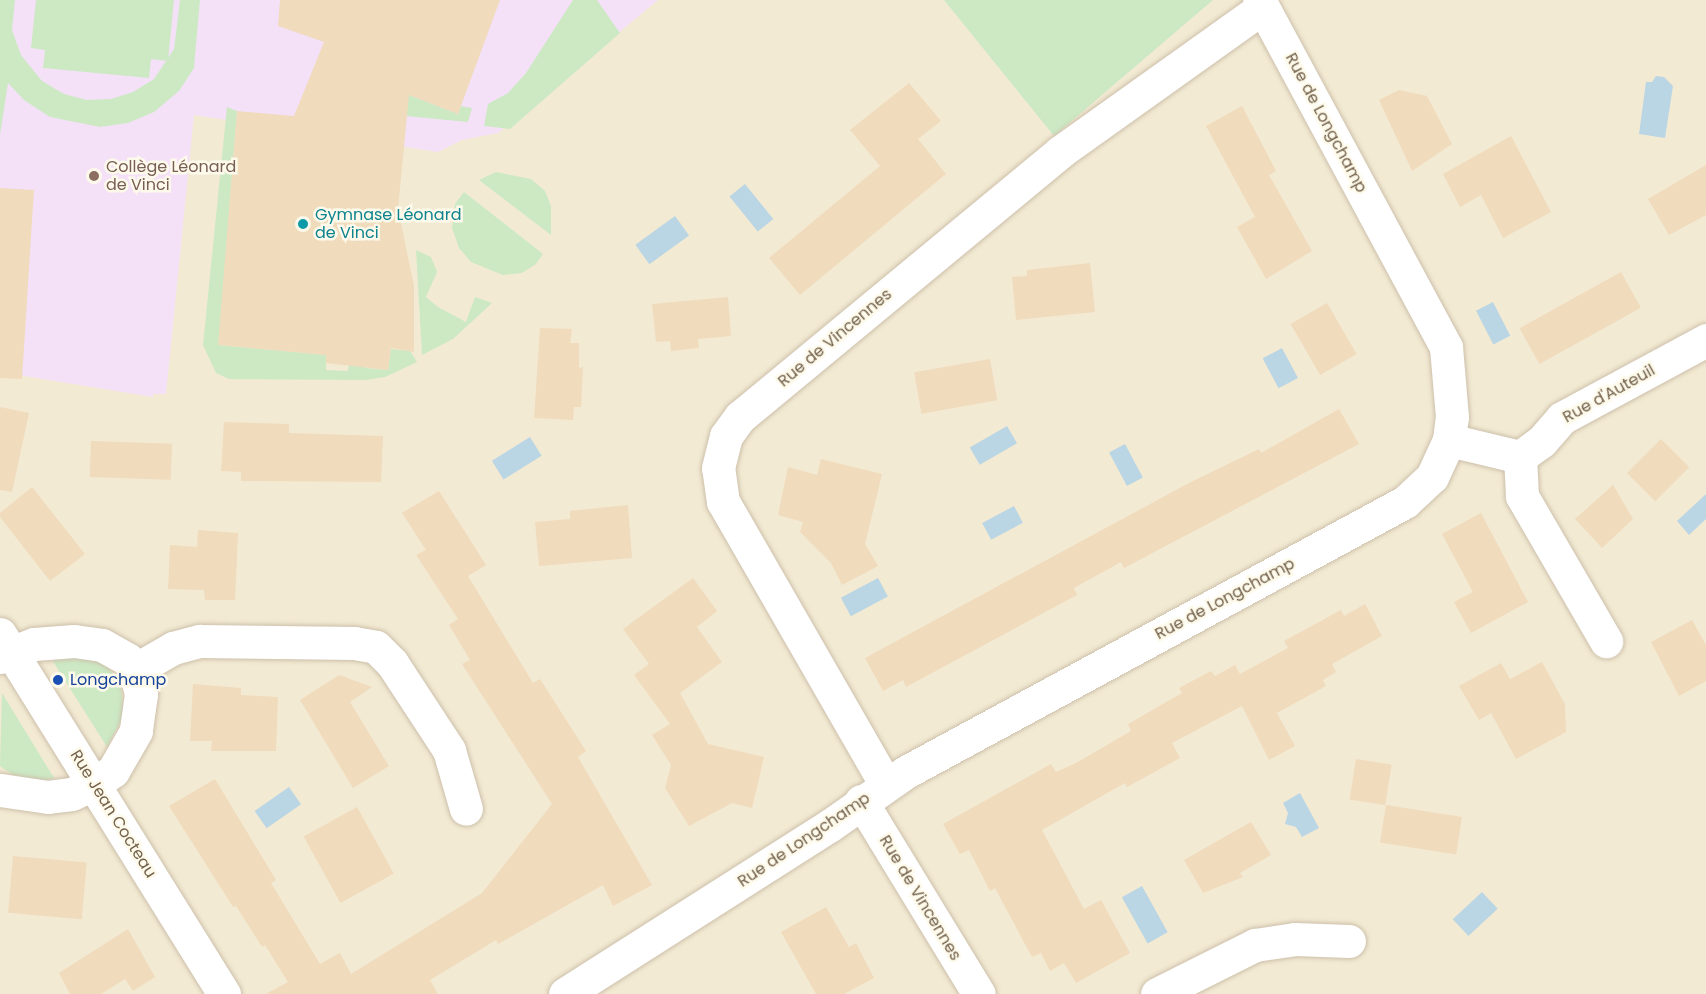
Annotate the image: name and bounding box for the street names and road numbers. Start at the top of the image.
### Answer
street label: Rue de Longchamp [1281,50,1371,196]
street label: Rue de Vincennes [774,285,896,391]
street label: Rue d'Auteuil [1560,361,1658,427]
street label: Rue de Longchamp [1152,554,1298,644]
street label: Rue Jean Cocteau [66,747,160,881]
street label: Rue de Longchamp [734,789,874,891]
street label: Rue de Vincennes [875,832,965,964]

